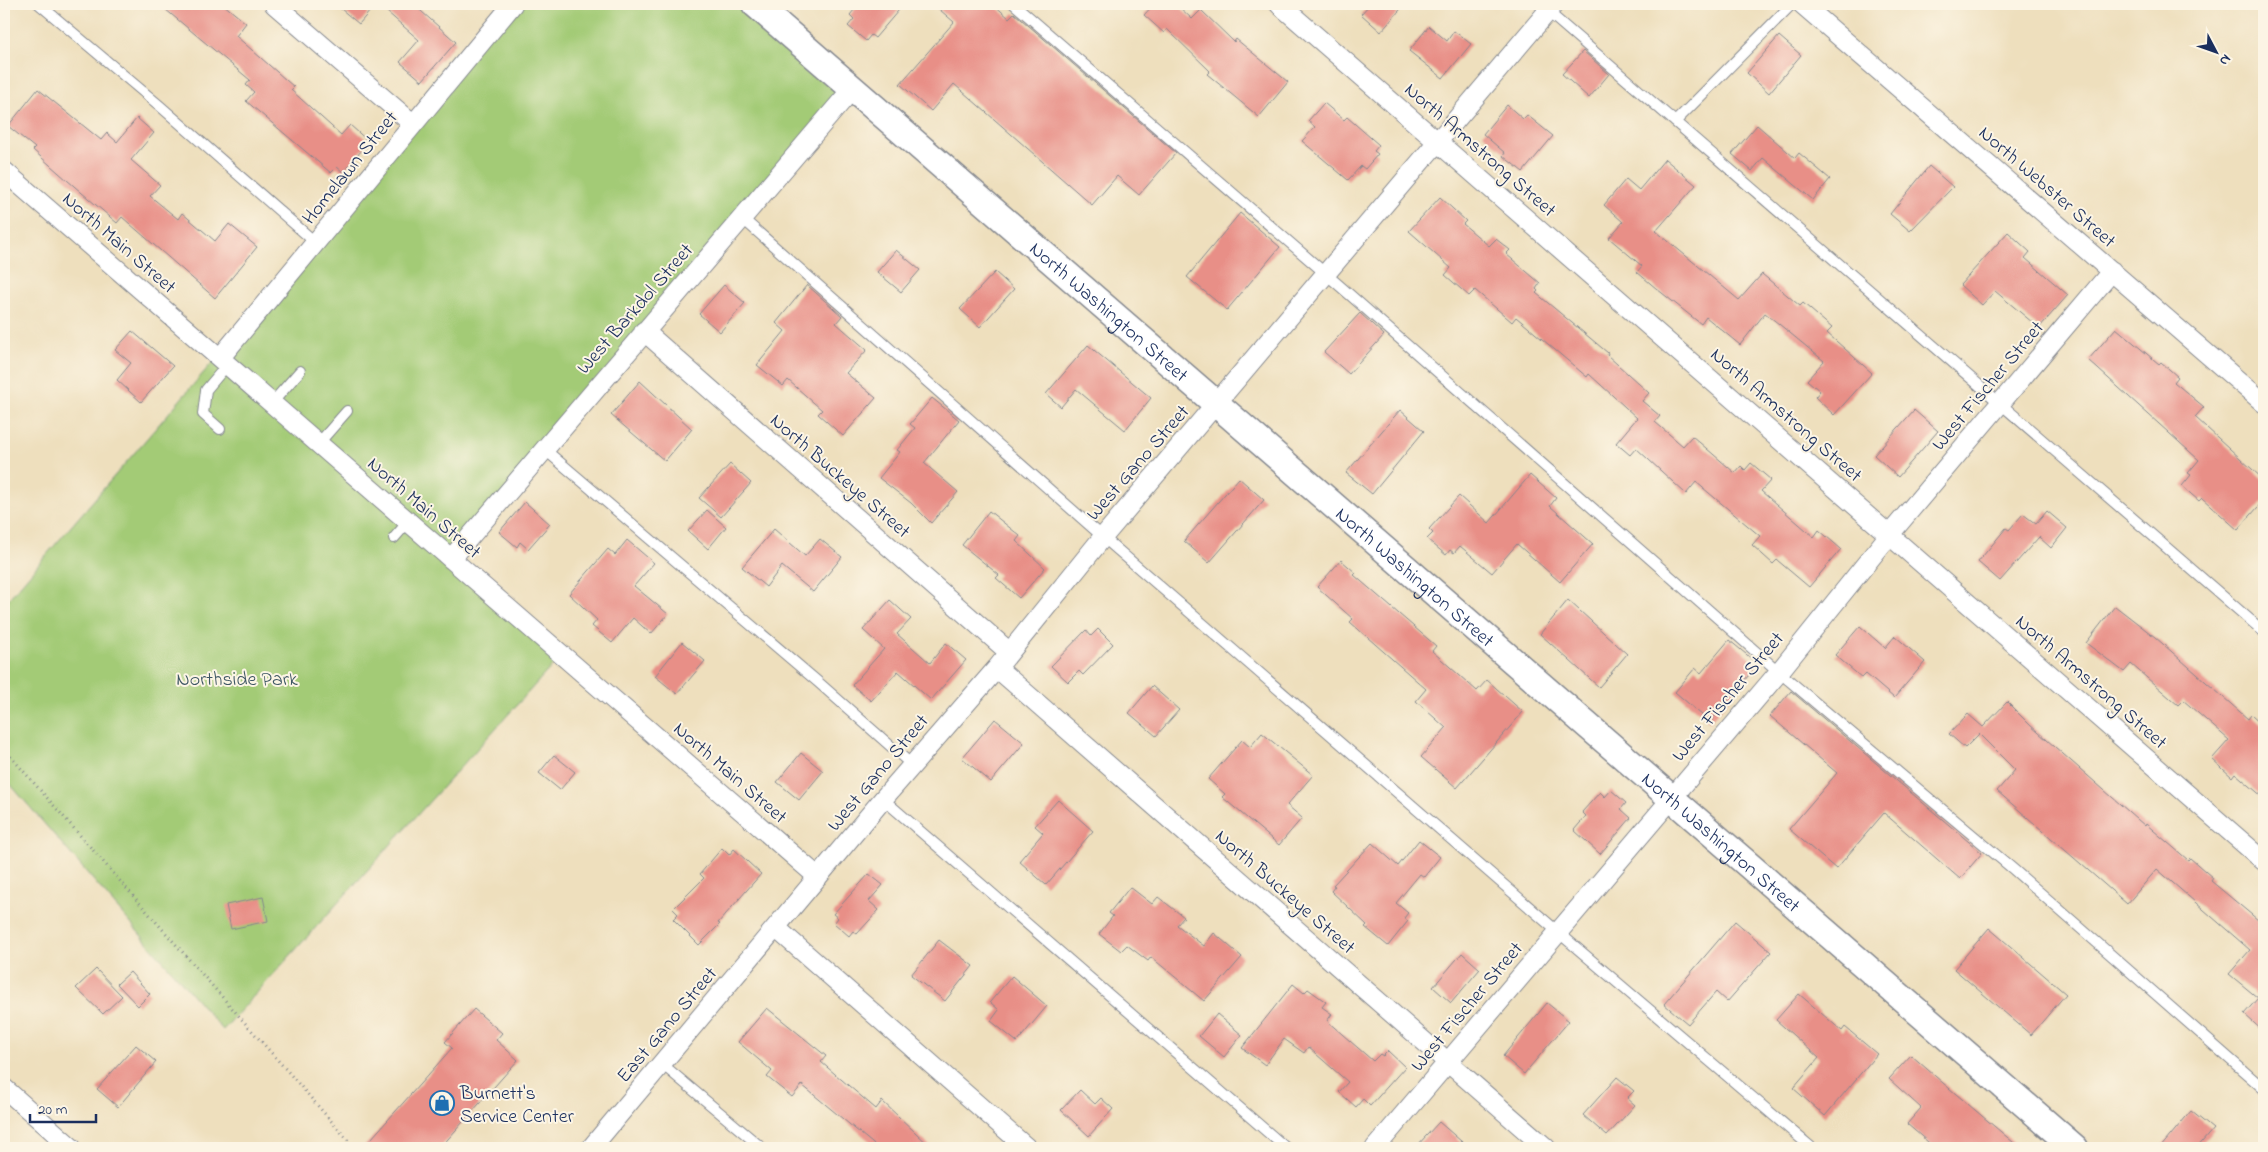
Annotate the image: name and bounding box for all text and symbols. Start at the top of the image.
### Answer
north arrow [2190,28,2240,78]
text: N [2214,49,2236,70]
street label: North Armstrong Street [1396,77,1562,226]
street label: Homelawn Street [296,105,406,232]
street label: North Webster Street [1971,120,2122,256]
street label: North Main Street [55,186,182,302]
street label: North Washington Street [1022,236,1194,390]
street label: West Barkdol Street [571,238,701,382]
street label: West Fischer Street [1926,315,2052,458]
street label: North Armstrong Street [1702,342,1868,491]
street label: West Gano Street [1080,399,1198,528]
street label: North Buckeye Street [763,407,916,546]
street label: North Main Street [360,451,487,567]
street label: North Washington Street [1328,501,1500,656]
street label: North Armstrong Street [2007,609,2173,758]
street label: West Fischer Street [1666,626,1792,769]
park label: Northside Park [176,666,298,695]
street label: West Gano Street [821,708,937,839]
street label: North Main Street [666,716,793,832]
street label: North Washington Street [1634,766,1806,921]
street label: North Buckeye Street [1208,823,1361,962]
street label: West Fischer Street [1405,936,1531,1079]
street label: East Gano Street [611,961,725,1090]
place label: Burnett's Service Center [459,1080,575,1132]
shop icon: Burnett's Service Center [429,1090,455,1116]
scale bar [30,1092,96,1124]
text: 20 m [38,1099,68,1121]

